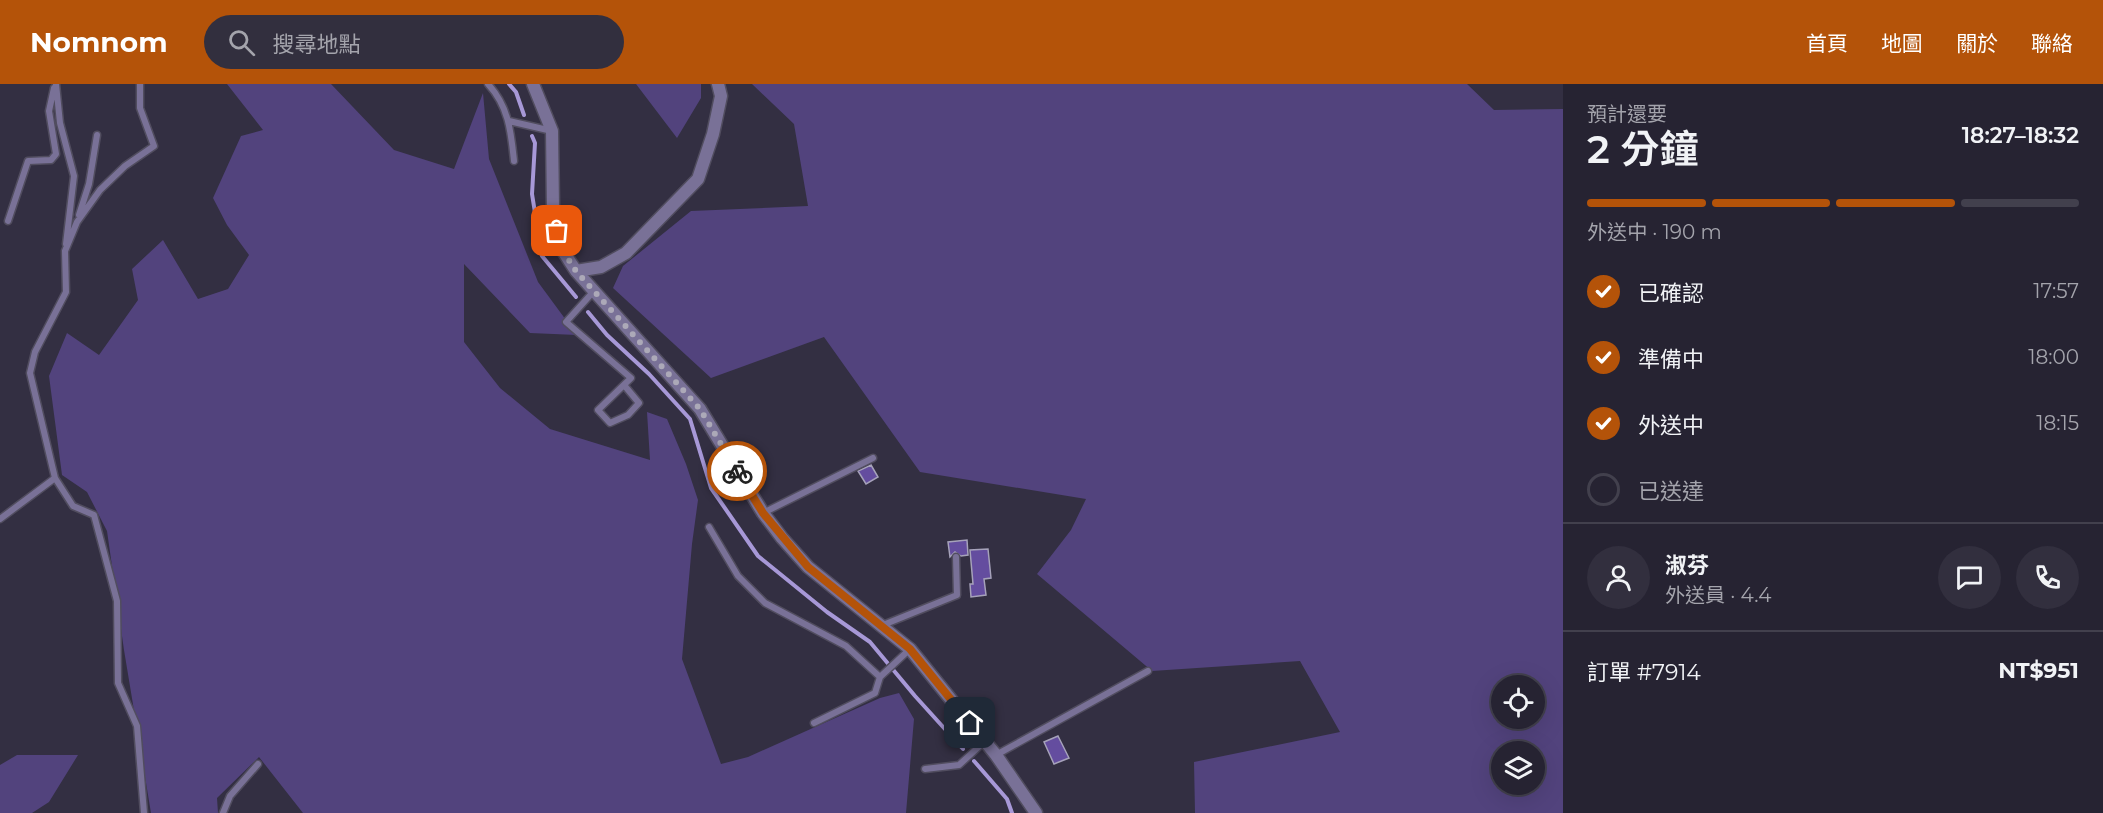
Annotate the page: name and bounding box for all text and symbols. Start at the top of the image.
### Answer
search box [204,15,624,69]
text: Nomnom [30,25,168,59]
icon: search [225,26,258,59]
text: 搜尋地點 [273,31,361,58]
text: 首頁 [1806,31,1848,56]
text: 地圖 [1881,31,1923,56]
text: 關於 [1956,31,1998,56]
text: 聯絡 [2031,31,2073,56]
text: 預計還要 [1587,102,1667,126]
text: 18:27–18:32 [1962,122,2079,149]
text: 2 分鐘 [1587,125,1698,173]
pin [531,205,582,256]
icon: bag [540,214,573,247]
text: 外送中 · 190 m [1587,220,1722,244]
icon: check [1587,275,1620,308]
text: 17:57 [2033,279,2079,303]
text: 已確認 [1638,280,1704,307]
icon: check [1587,341,1620,374]
text: 18:00 [2028,345,2079,369]
text: 準備中 [1638,346,1704,373]
icon: check [1587,407,1620,440]
text: 18:15 [2036,411,2079,435]
text: 外送中 [1638,412,1704,439]
courier [707,441,767,501]
icon: bike [721,455,754,488]
text: 已送達 [1638,478,1704,505]
button: person [1587,546,1650,609]
button: chat [1938,546,2001,609]
button: phone [2016,546,2079,609]
text: 淑芬 [1665,552,1709,579]
text: 外送員 · 4.4 [1665,583,1771,607]
text: NT$951 [1998,657,2079,684]
text: 訂單 #7914 [1587,659,1701,686]
map controls [1491,675,1545,795]
button: locate [1491,675,1545,729]
pin [944,697,995,748]
icon: home [953,706,986,739]
button: layers [1491,741,1545,795]

